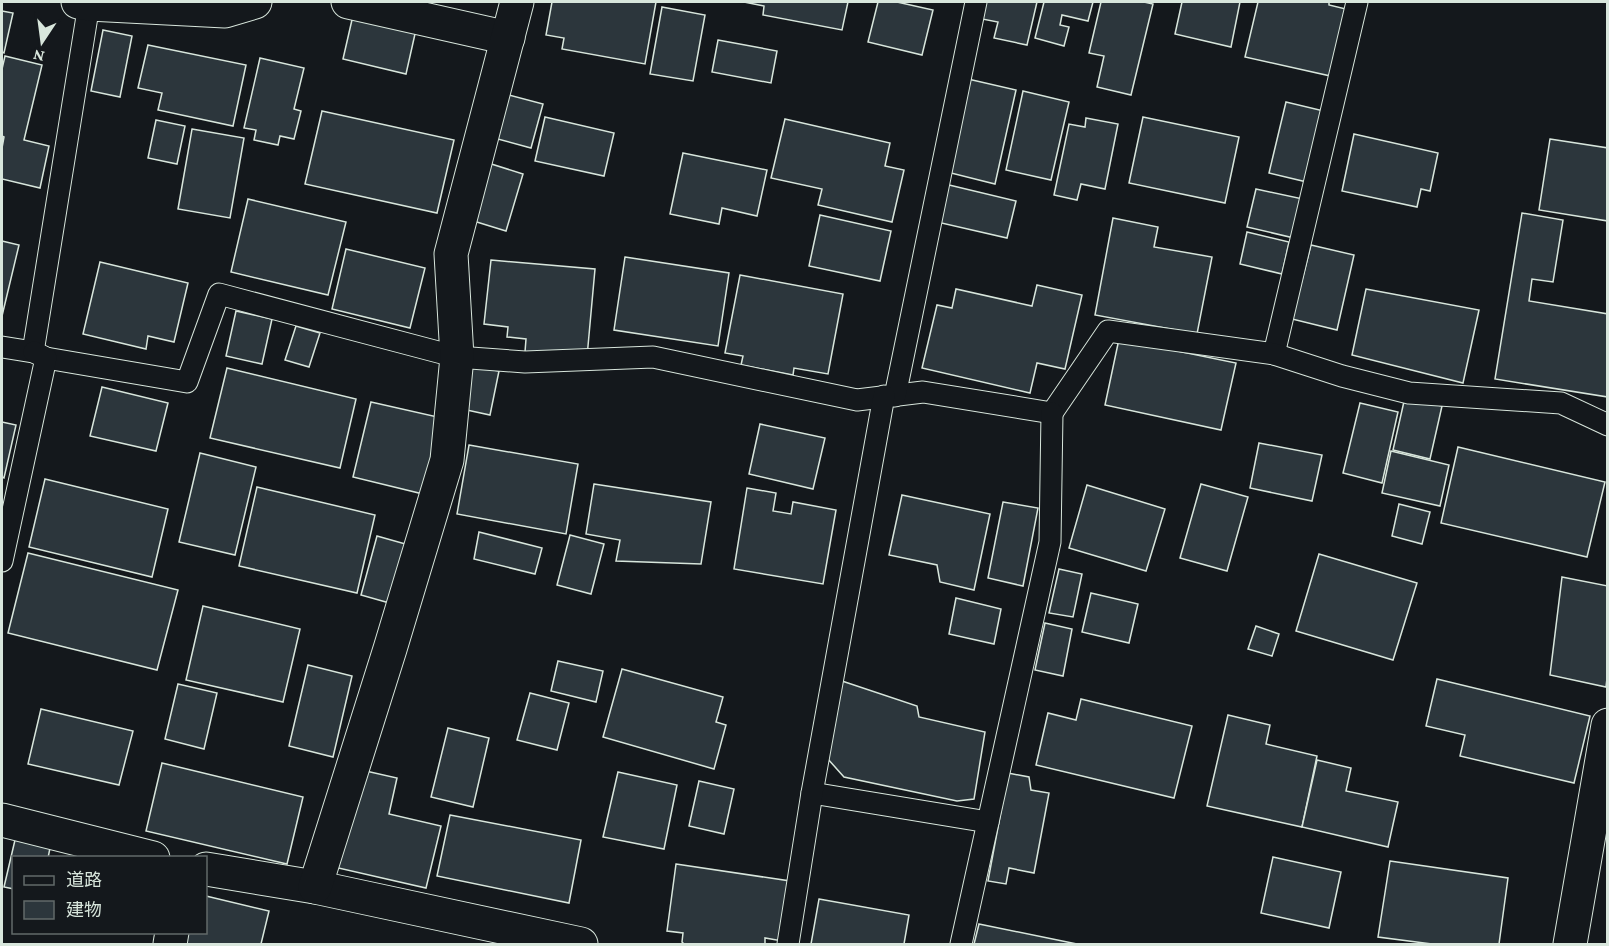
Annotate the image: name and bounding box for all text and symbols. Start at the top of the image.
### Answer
north arrow [12,12,72,72]
text: N [31,47,46,66]
legend [12,856,207,934]
text: 道路 [66,870,102,890]
text: 建物 [66,900,102,920]

